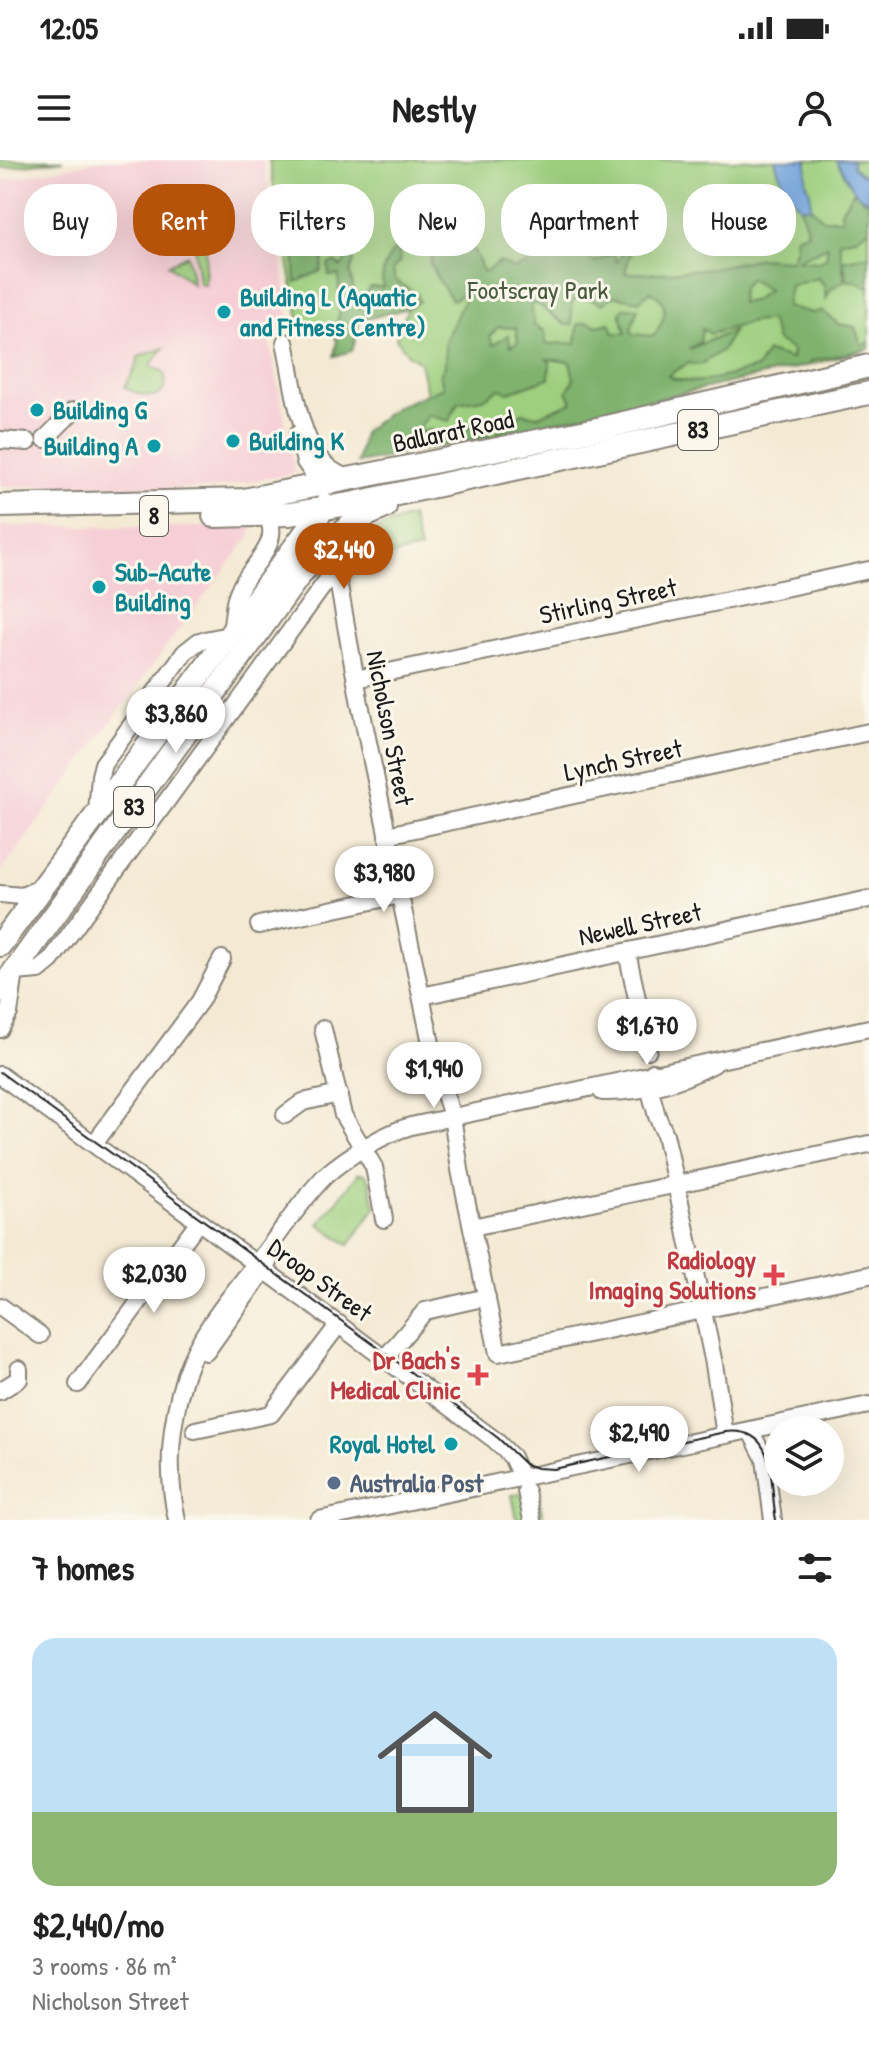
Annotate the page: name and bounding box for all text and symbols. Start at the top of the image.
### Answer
text: 12:05 [40,8,98,48]
text: Nestly [392,84,477,133]
icon: menu [32,86,76,130]
icon: person [793,86,837,130]
chip: Buy [24,184,117,256]
chip: Rent [133,184,235,256]
chip: Filters [251,184,374,256]
chip: New [390,184,485,256]
chip: Apartment [501,184,667,256]
chip: House [683,184,796,256]
park label: Footscray Park [467,272,608,307]
place label: Building L (Aquatic and Fitness Centre) [240,279,426,344]
marker: Building L (Aquatic and Fitness Centre) [215,303,233,321]
place label: Building G [53,392,148,428]
marker: Building G [28,401,46,419]
street label: Ballarat Road [389,401,516,460]
road number: 83 [678,410,718,450]
place label: Building K [249,423,345,459]
place label: Building A [44,428,138,464]
marker: Building K [224,432,242,450]
marker: Building A [145,437,163,455]
road number: 8 [140,496,168,536]
pin: $2,440 [279,523,409,591]
text: $2,440 [313,531,375,566]
place label: Sub-Acute Building [115,554,212,620]
street label: Stirling Street [536,569,681,632]
marker: Sub-Acute Building [90,578,108,596]
street label: Nicholson Street [358,648,423,809]
pin: $3,860 [111,687,241,755]
text: $3,860 [144,695,208,730]
street label: Lynch Street [561,730,686,789]
road number: 83 [114,787,154,827]
pin: $3,980 [319,846,449,914]
text: $3,980 [353,854,415,889]
street label: Newell Street [575,893,705,954]
pin: $1,670 [582,999,712,1067]
text: $1,670 [616,1007,678,1042]
pin: $1,940 [369,1042,499,1110]
text: $1,940 [405,1050,463,1085]
street label: Droop Street [261,1230,380,1330]
place label: Radiology Imaging Solutions [589,1242,756,1308]
pin: $2,030 [89,1247,219,1315]
text: $2,030 [121,1255,187,1290]
marker: Radiology Imaging Solutions [763,1264,785,1286]
place label: Dr Bach's Medical Clinic [330,1342,461,1407]
marker: Dr Bach's Medical Clinic [467,1364,489,1386]
pin: $2,490 [574,1406,704,1474]
text: $2,490 [608,1414,670,1449]
map controls [764,1416,844,1496]
button: layers [764,1416,844,1496]
place label: Royal Hotel [330,1426,436,1462]
marker: Royal Hotel [442,1435,460,1453]
place label: Australia Post [350,1465,484,1500]
marker: Australia Post [325,1474,343,1492]
text: 7 homes [32,1545,134,1591]
icon: filters [793,1546,837,1590]
icon: home [363,1690,507,1834]
text: $2,440/mo [32,1902,164,1948]
text: 3 rooms · 86 m² [32,1948,177,1983]
text: Nicholson Street [32,1983,189,2018]

